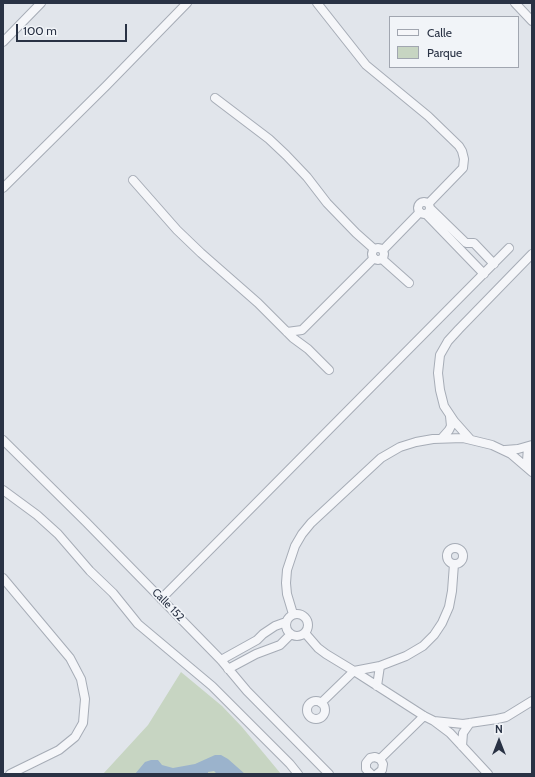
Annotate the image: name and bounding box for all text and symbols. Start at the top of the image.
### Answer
scale bar [18,16,129,42]
legend [389,16,519,68]
text: 100 m [23,23,57,38]
text: Calle [427,25,452,40]
text: Parque [427,45,462,60]
street label: Calle 152 [149,586,187,624]
north arrow [479,721,519,761]
text: N [495,722,503,736]

